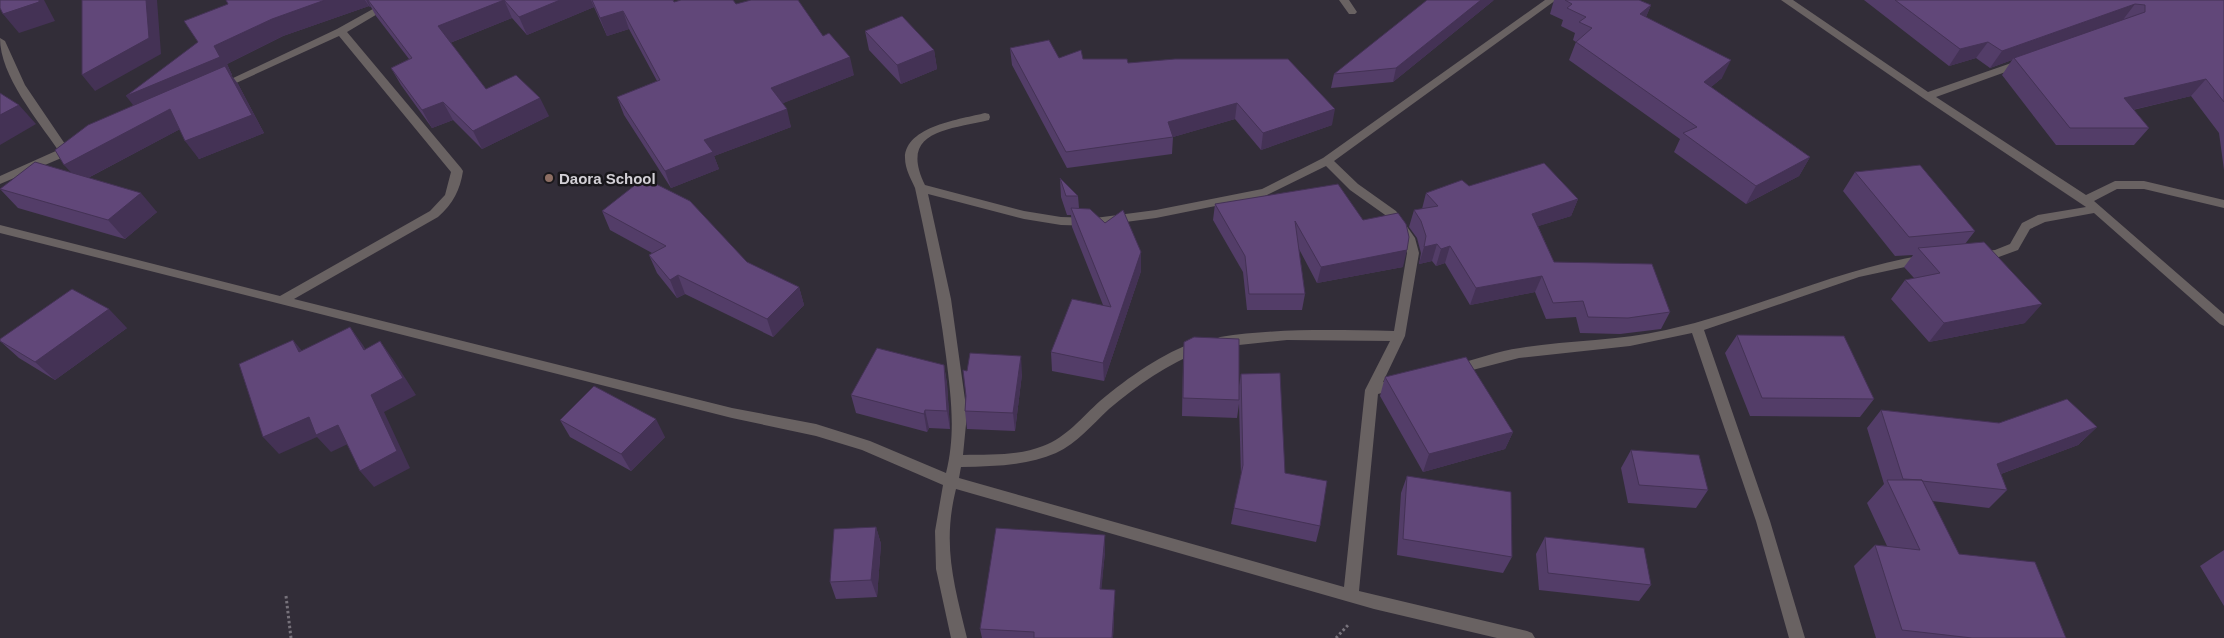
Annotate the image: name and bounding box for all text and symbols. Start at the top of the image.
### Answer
place label: Daora School [559,170,656,187]
marker: Daora School [543,172,555,184]

